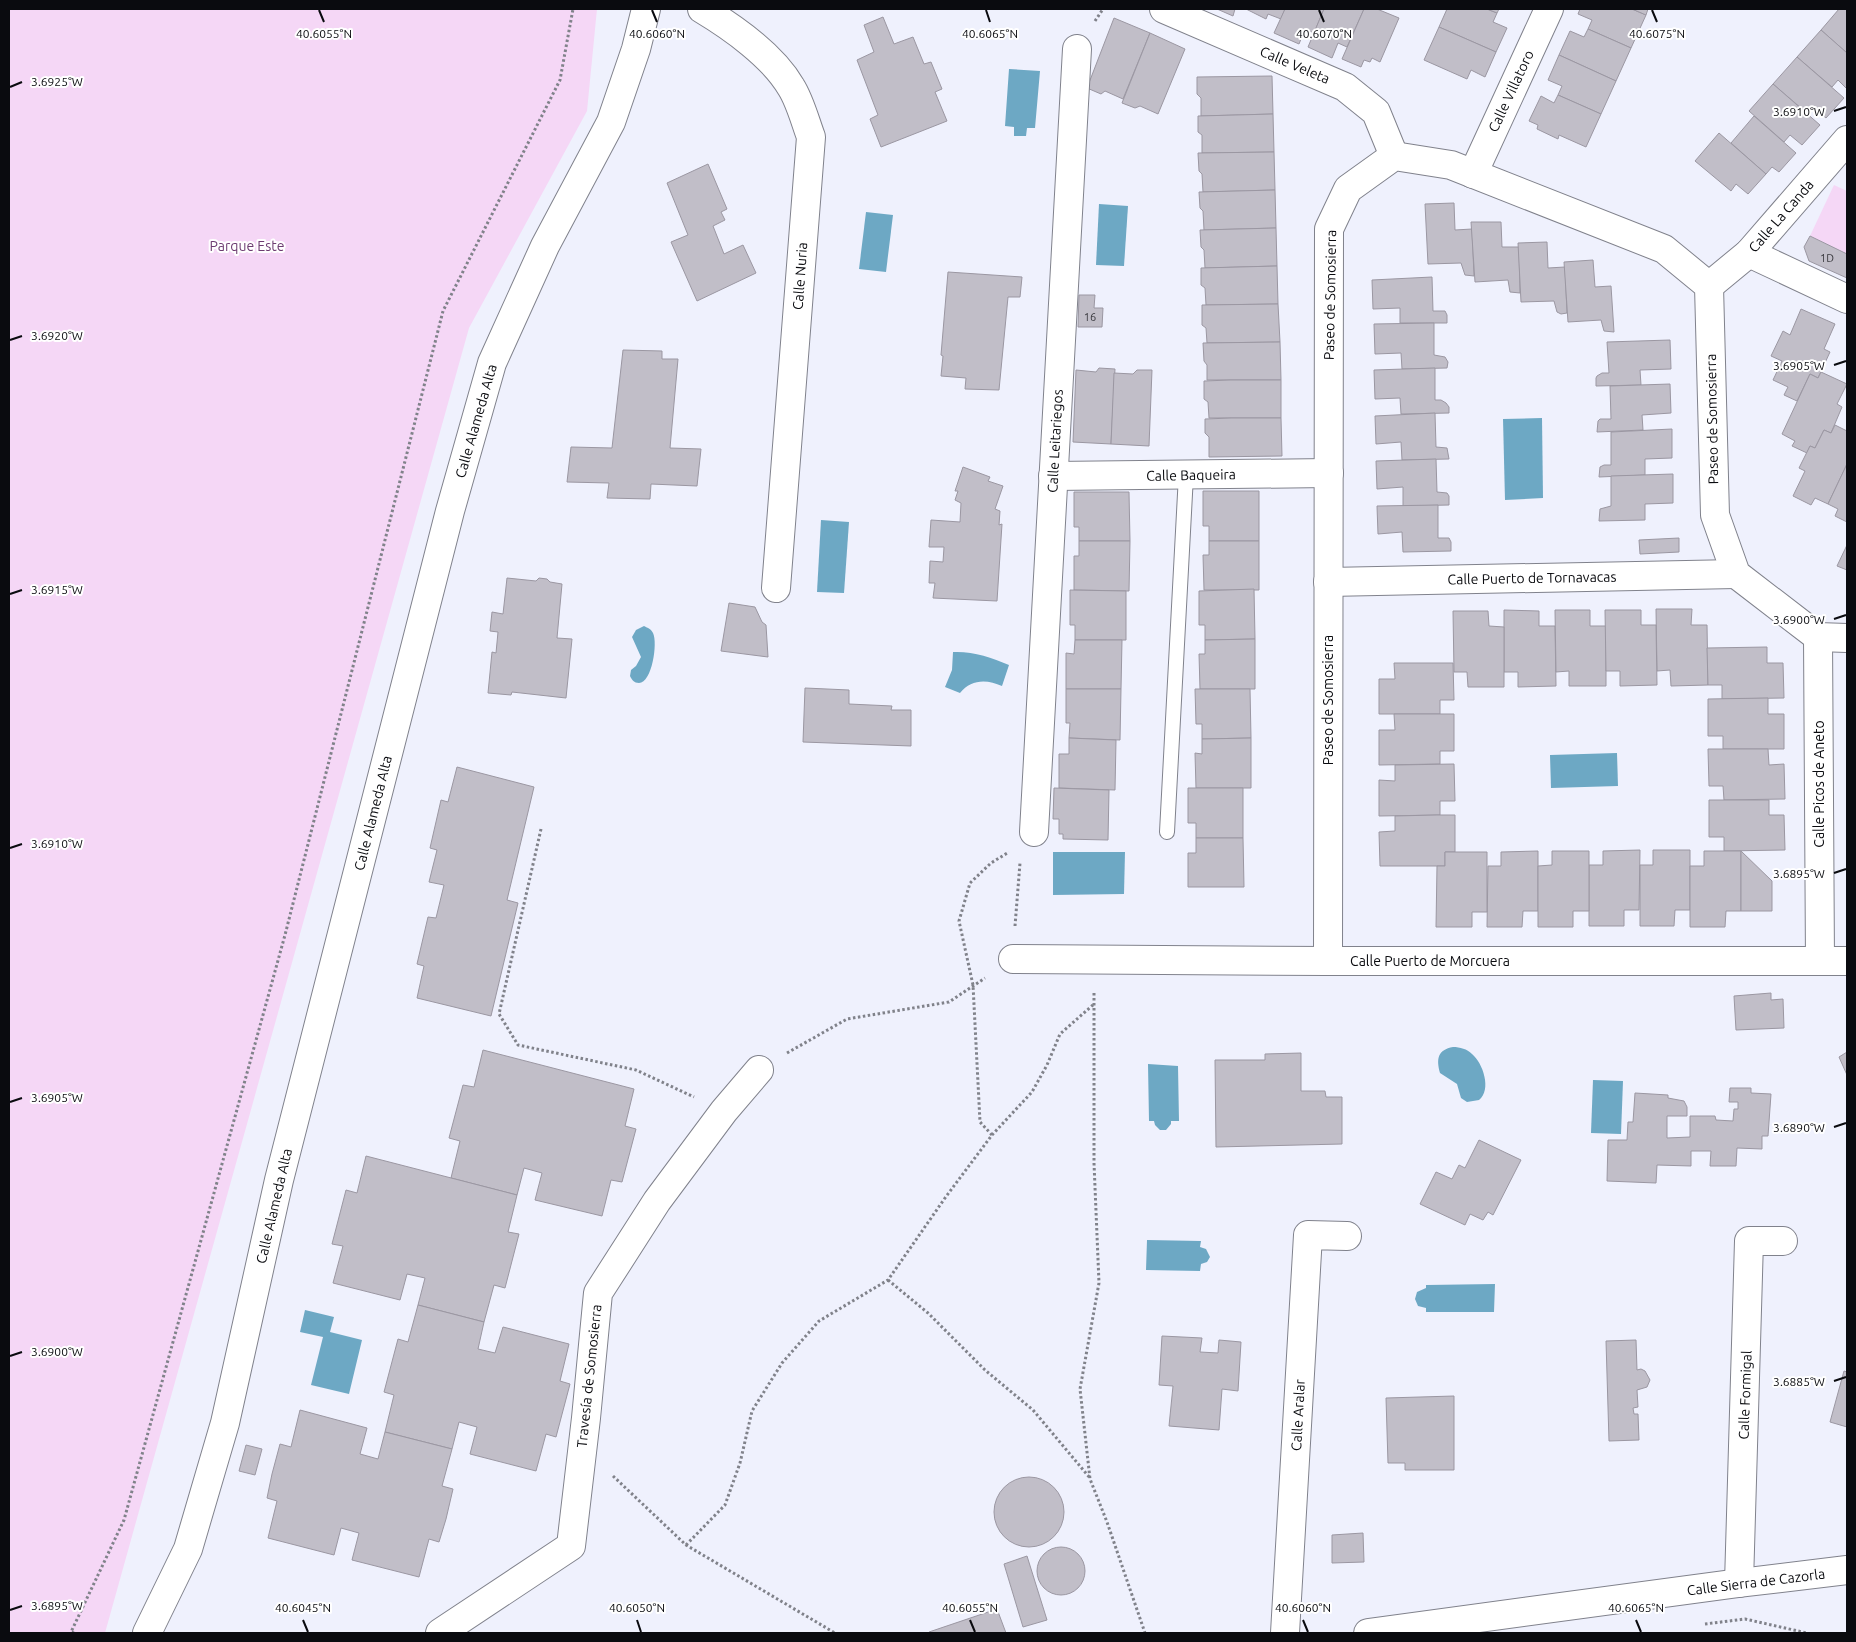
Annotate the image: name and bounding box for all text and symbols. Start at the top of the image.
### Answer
text: 40.6055°N [296,27,352,40]
text: 40.6060°N [629,27,685,40]
text: 40.6065°N [962,27,1018,40]
text: 40.6070°N [1296,27,1352,40]
text: 40.6075°N [1629,27,1685,40]
street label: Calle Veleta [1258,43,1332,87]
street label: Calle Villatoro [1485,48,1537,134]
text: 3.6925°W [31,75,83,88]
text: 3.6910°W [1773,105,1825,118]
street label: Calle La Canda [1745,176,1817,256]
street label: Paseo de Somosierra [1321,230,1339,360]
park label: Parque Este [210,238,284,254]
street label: Calle Nuria [790,242,810,310]
house number: 1D [1820,252,1834,264]
house number: 16 [1084,311,1096,323]
text: 3.6920°W [31,329,83,342]
street label: Paseo de Somosierra [1703,354,1721,484]
text: 3.6905°W [1773,359,1825,372]
street label: Calle Alameda Alta [452,362,500,480]
street label: Calle Leitariegos [1044,389,1066,493]
street label: Calle Baqueira [1146,466,1236,484]
street label: Calle Puerto de Tornavacas [1447,569,1617,587]
text: 3.6915°W [31,583,83,596]
text: 3.6900°W [1773,613,1825,626]
street label: Paseo de Somosierra [1320,635,1336,765]
street label: Calle Picos de Aneto [1811,720,1827,848]
street label: Calle Alameda Alta [351,754,395,872]
text: 3.6910°W [31,837,83,850]
text: 3.6895°W [1773,867,1825,880]
street label: Calle Puerto de Morcuera [1350,953,1510,969]
text: 3.6905°W [31,1091,83,1104]
text: 3.6890°W [1773,1121,1825,1134]
street label: Calle Alameda Alta [253,1147,295,1265]
street label: Travesía de Somosierra [574,1303,604,1449]
text: 3.6900°W [31,1345,83,1358]
street label: Calle Formigal [1735,1350,1755,1440]
text: 3.6885°W [1773,1375,1825,1388]
street label: Calle Aralar [1288,1378,1308,1451]
street label: Calle Sierra de Cazorla [1686,1566,1826,1598]
text: 3.6895°W [31,1599,83,1612]
text: 40.6045°N [275,1601,331,1614]
text: 40.6050°N [609,1601,665,1614]
text: 40.6055°N [942,1601,998,1614]
text: 40.6060°N [1275,1601,1331,1614]
text: 40.6065°N [1608,1601,1664,1614]

